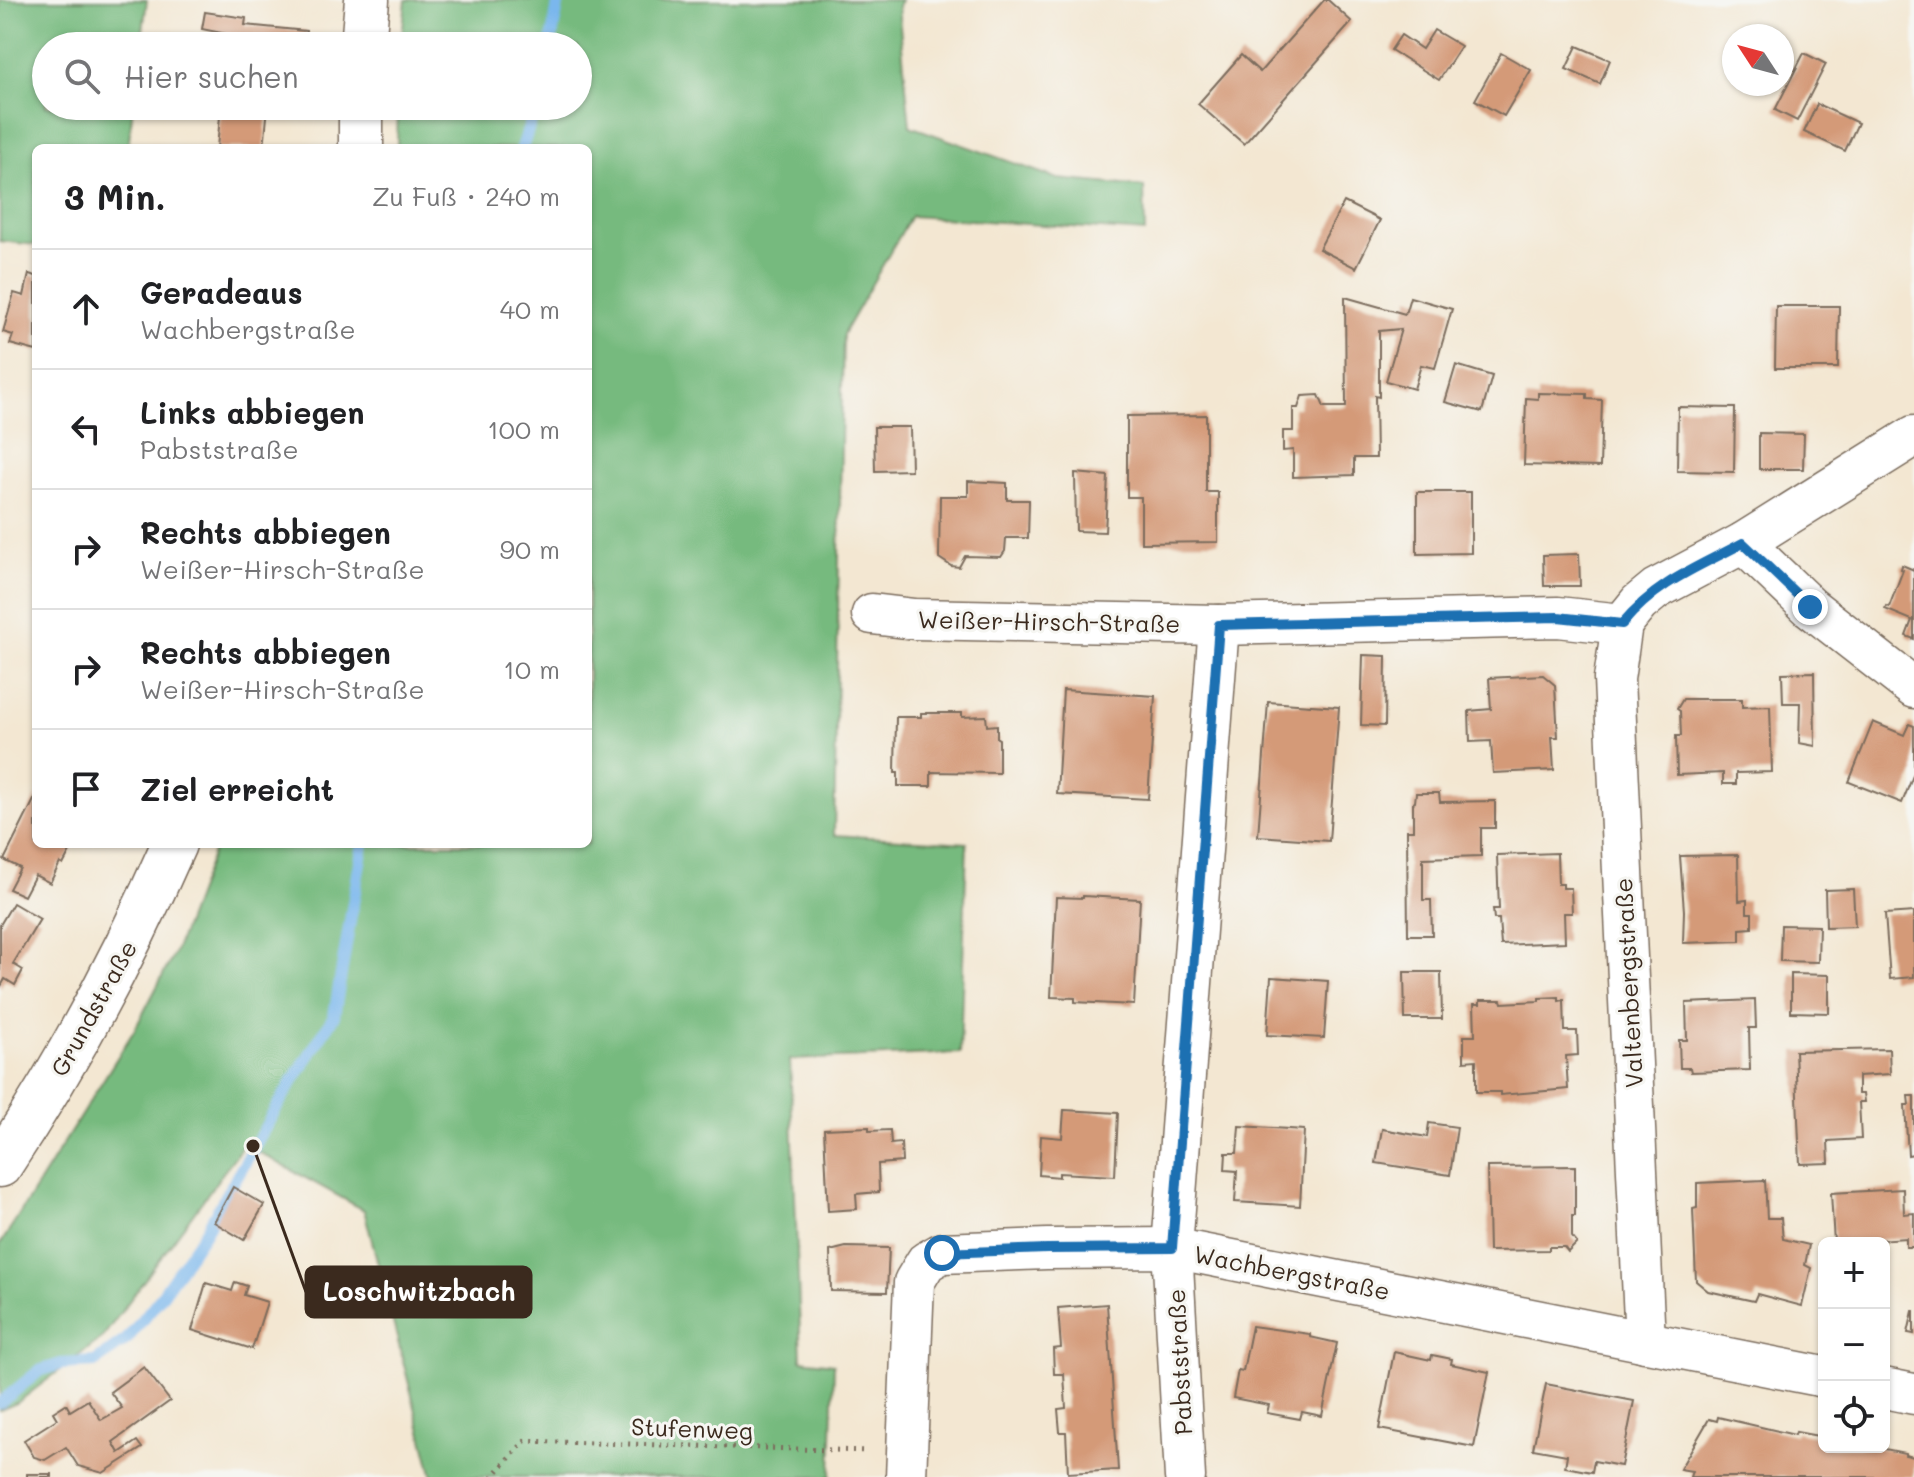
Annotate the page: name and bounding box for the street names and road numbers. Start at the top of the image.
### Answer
street label: Weißer-Hirsch-Straße [917,603,1181,639]
street label: Valtenbergstraße [1607,877,1649,1089]
street label: Grundstraße [43,935,143,1081]
street label: Wachbergstraße [1191,1238,1393,1306]
street label: Pabststraße [1160,1288,1198,1436]
street label: Stufenweg [630,1410,754,1446]

